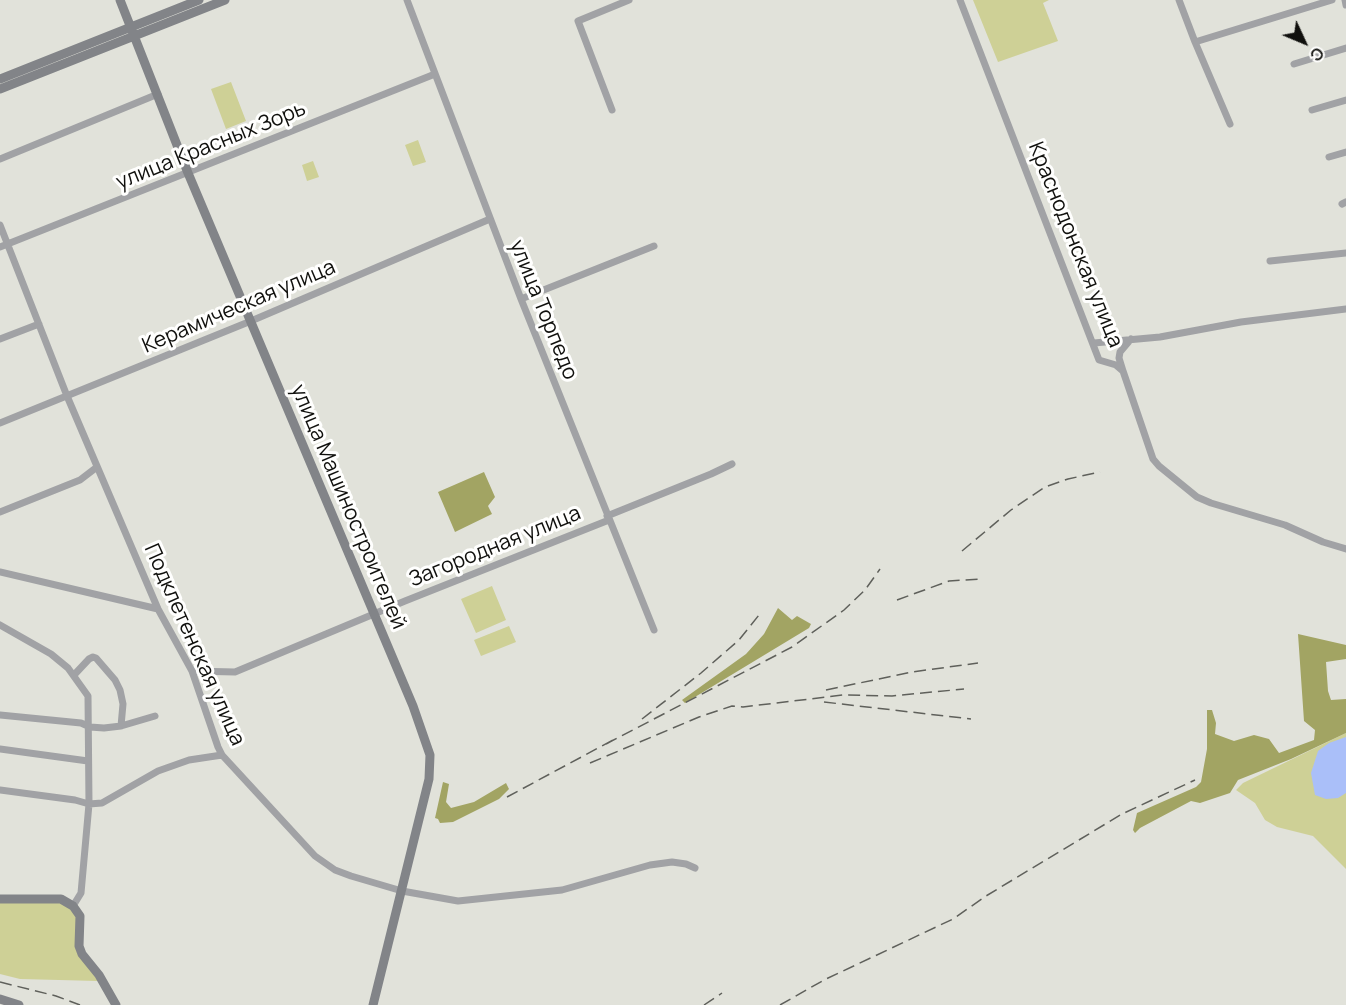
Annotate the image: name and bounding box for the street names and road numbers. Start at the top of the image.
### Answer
street label: улица Красных Зорь [113,96,309,196]
street label: Краснодонская улица [1022,139,1128,351]
street label: улица Торпедо [504,236,582,384]
street label: Керамическая улица [139,255,339,359]
street label: улица Машиностроителей [285,381,411,633]
street label: Загородная улица [406,501,584,593]
street label: Подклетенская улица [138,540,250,750]

